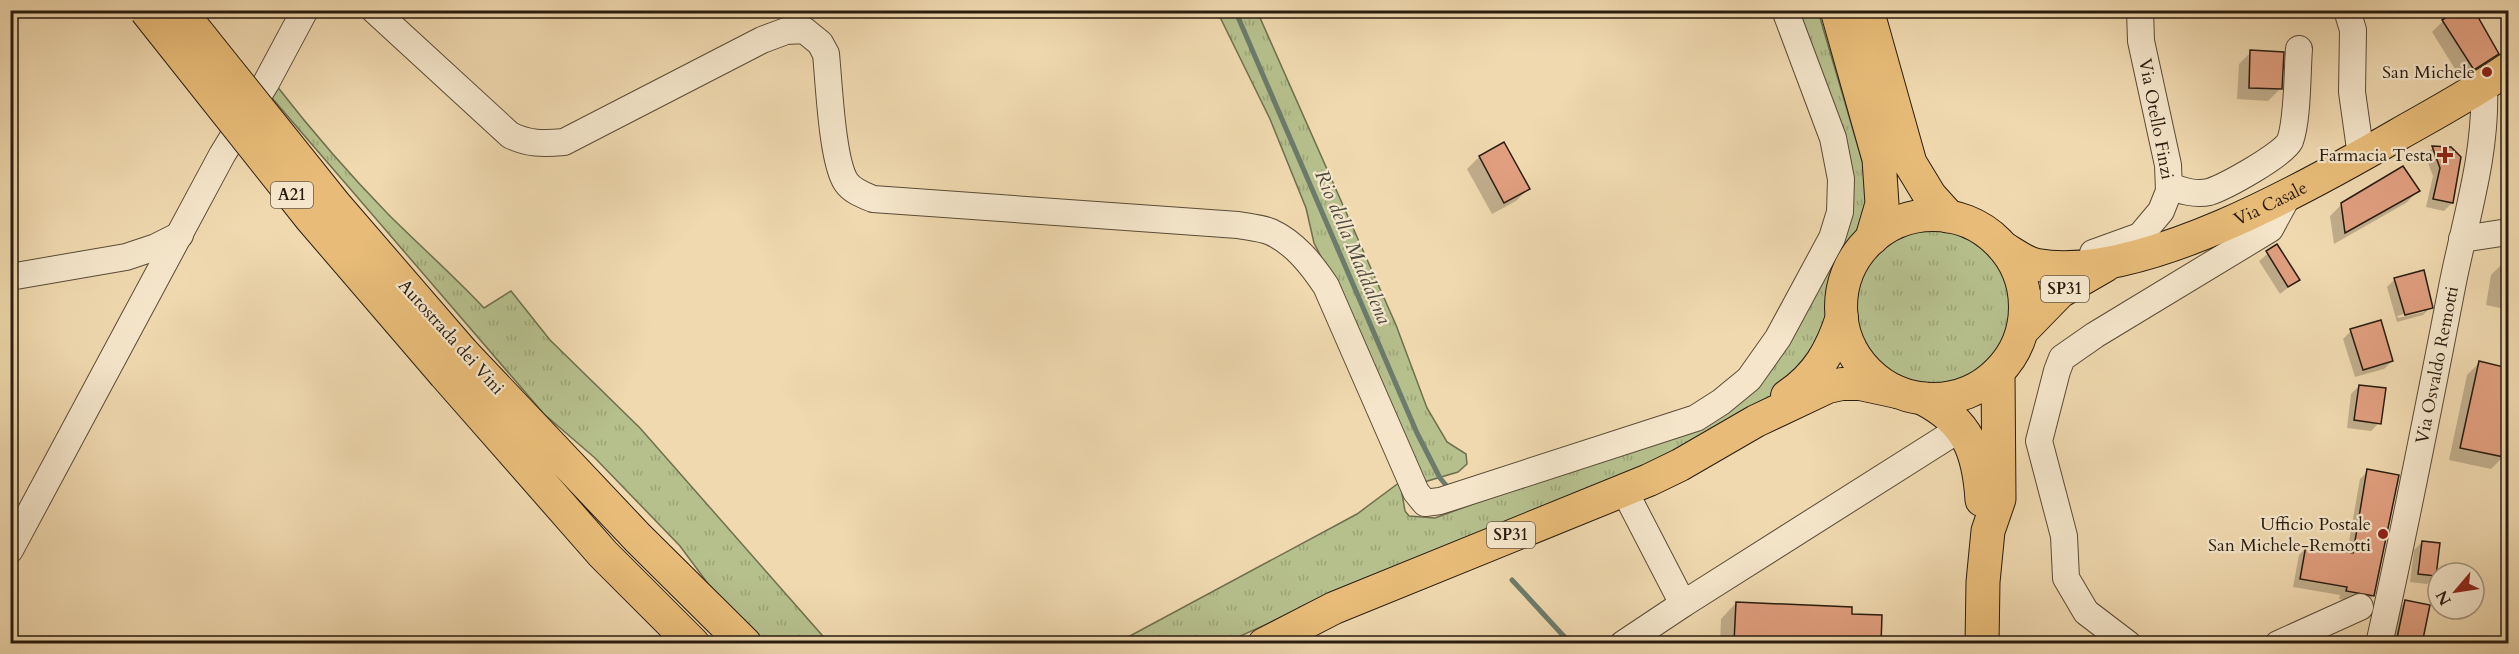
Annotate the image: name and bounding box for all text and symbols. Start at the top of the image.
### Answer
street label: Via Otello Finzi [2132,56,2180,182]
place label: San Michele [2382,60,2475,85]
marker: San Michele [2480,65,2494,79]
place label: Farmacia Testa [2319,143,2433,168]
marker: Farmacia Testa [2438,148,2452,162]
water label: Rio della Maddalena [1308,166,1398,328]
street label: Via Casale [2230,175,2312,232]
road number: A21 [271,182,313,208]
street label: Autostrada dei Vini [392,274,510,400]
road number: SP31 [2041,276,2089,302]
street label: Via Osvaldo Remotti [2409,284,2464,446]
place label: Ufficio Postale San Michele-Remotti [2208,512,2371,558]
road number: SP31 [1487,522,1535,548]
marker: Ufficio Postale San Michele-Remotti [2376,527,2390,541]
north arrow [2426,561,2486,621]
text: N [2431,586,2457,609]

